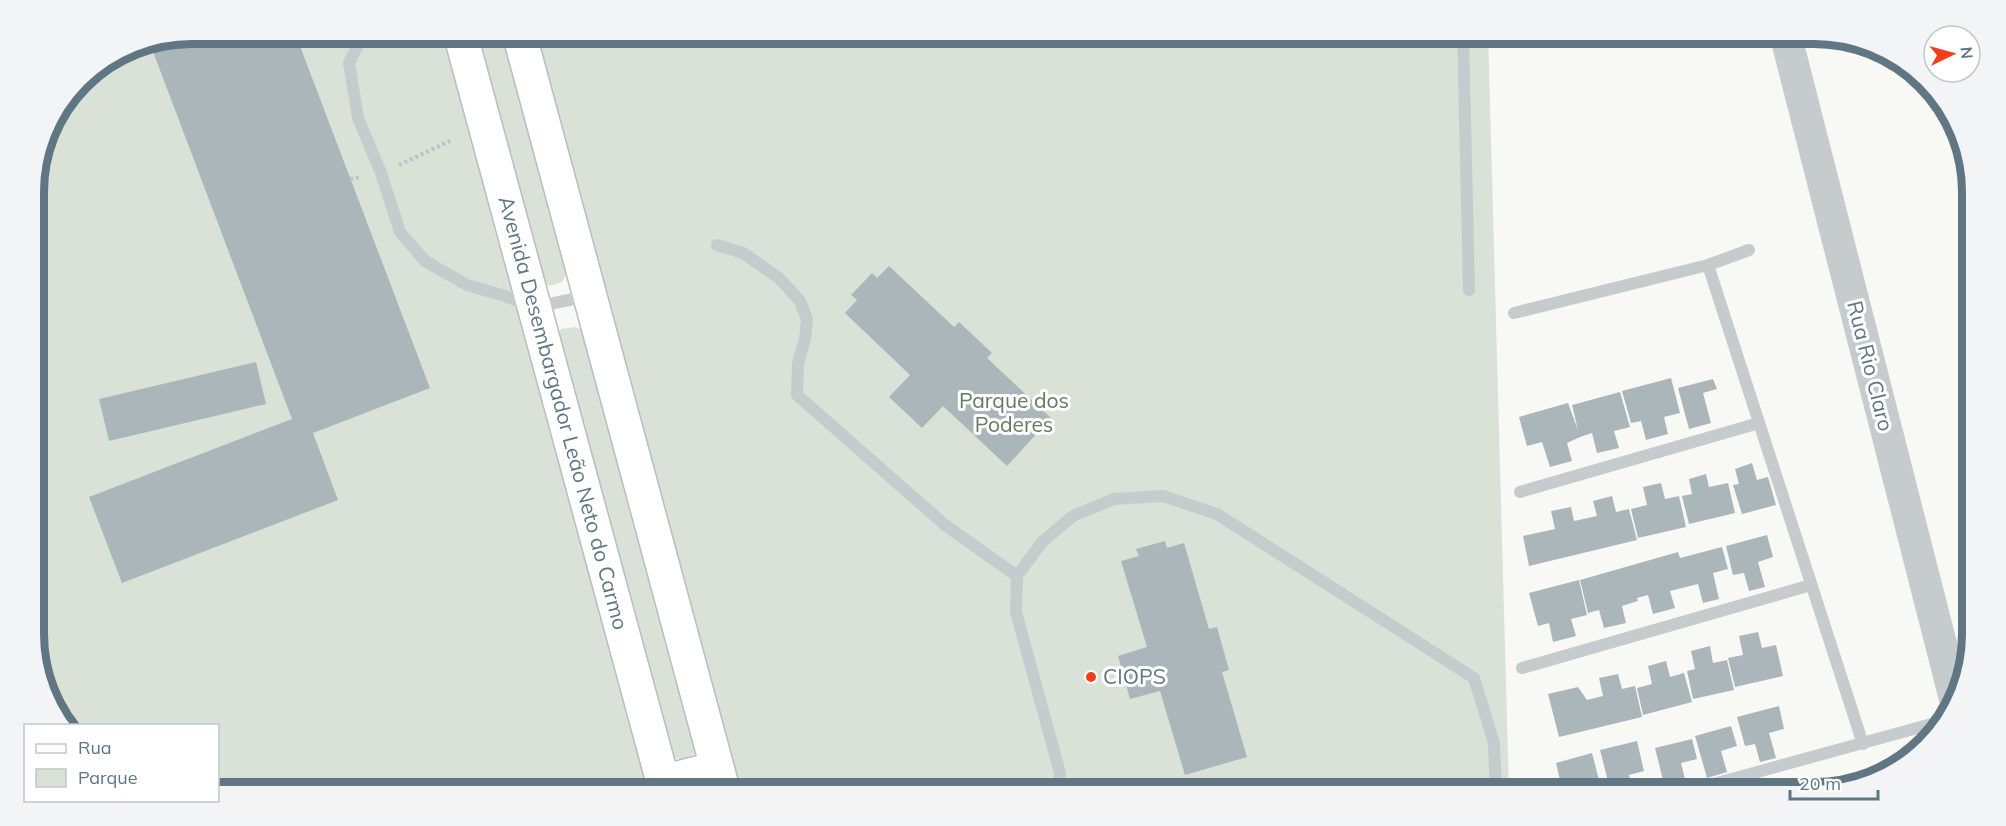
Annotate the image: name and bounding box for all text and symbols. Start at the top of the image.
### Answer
north arrow [1922,24,1982,84]
text: N [1956,46,1977,60]
street label: Avenida Desembargador Leão Neto do Carmo [493,193,634,632]
street label: Rua Rio Claro [1842,298,1900,434]
park label: Parque dos Poderes [959,387,1069,437]
place label: CIOPS [1103,663,1166,689]
marker: CIOPS [1084,670,1098,684]
legend [24,724,219,802]
text: Rua [78,736,112,759]
scale bar [1790,763,1878,801]
text: Parque [78,766,137,789]
text: 20 m [1799,772,1841,795]

